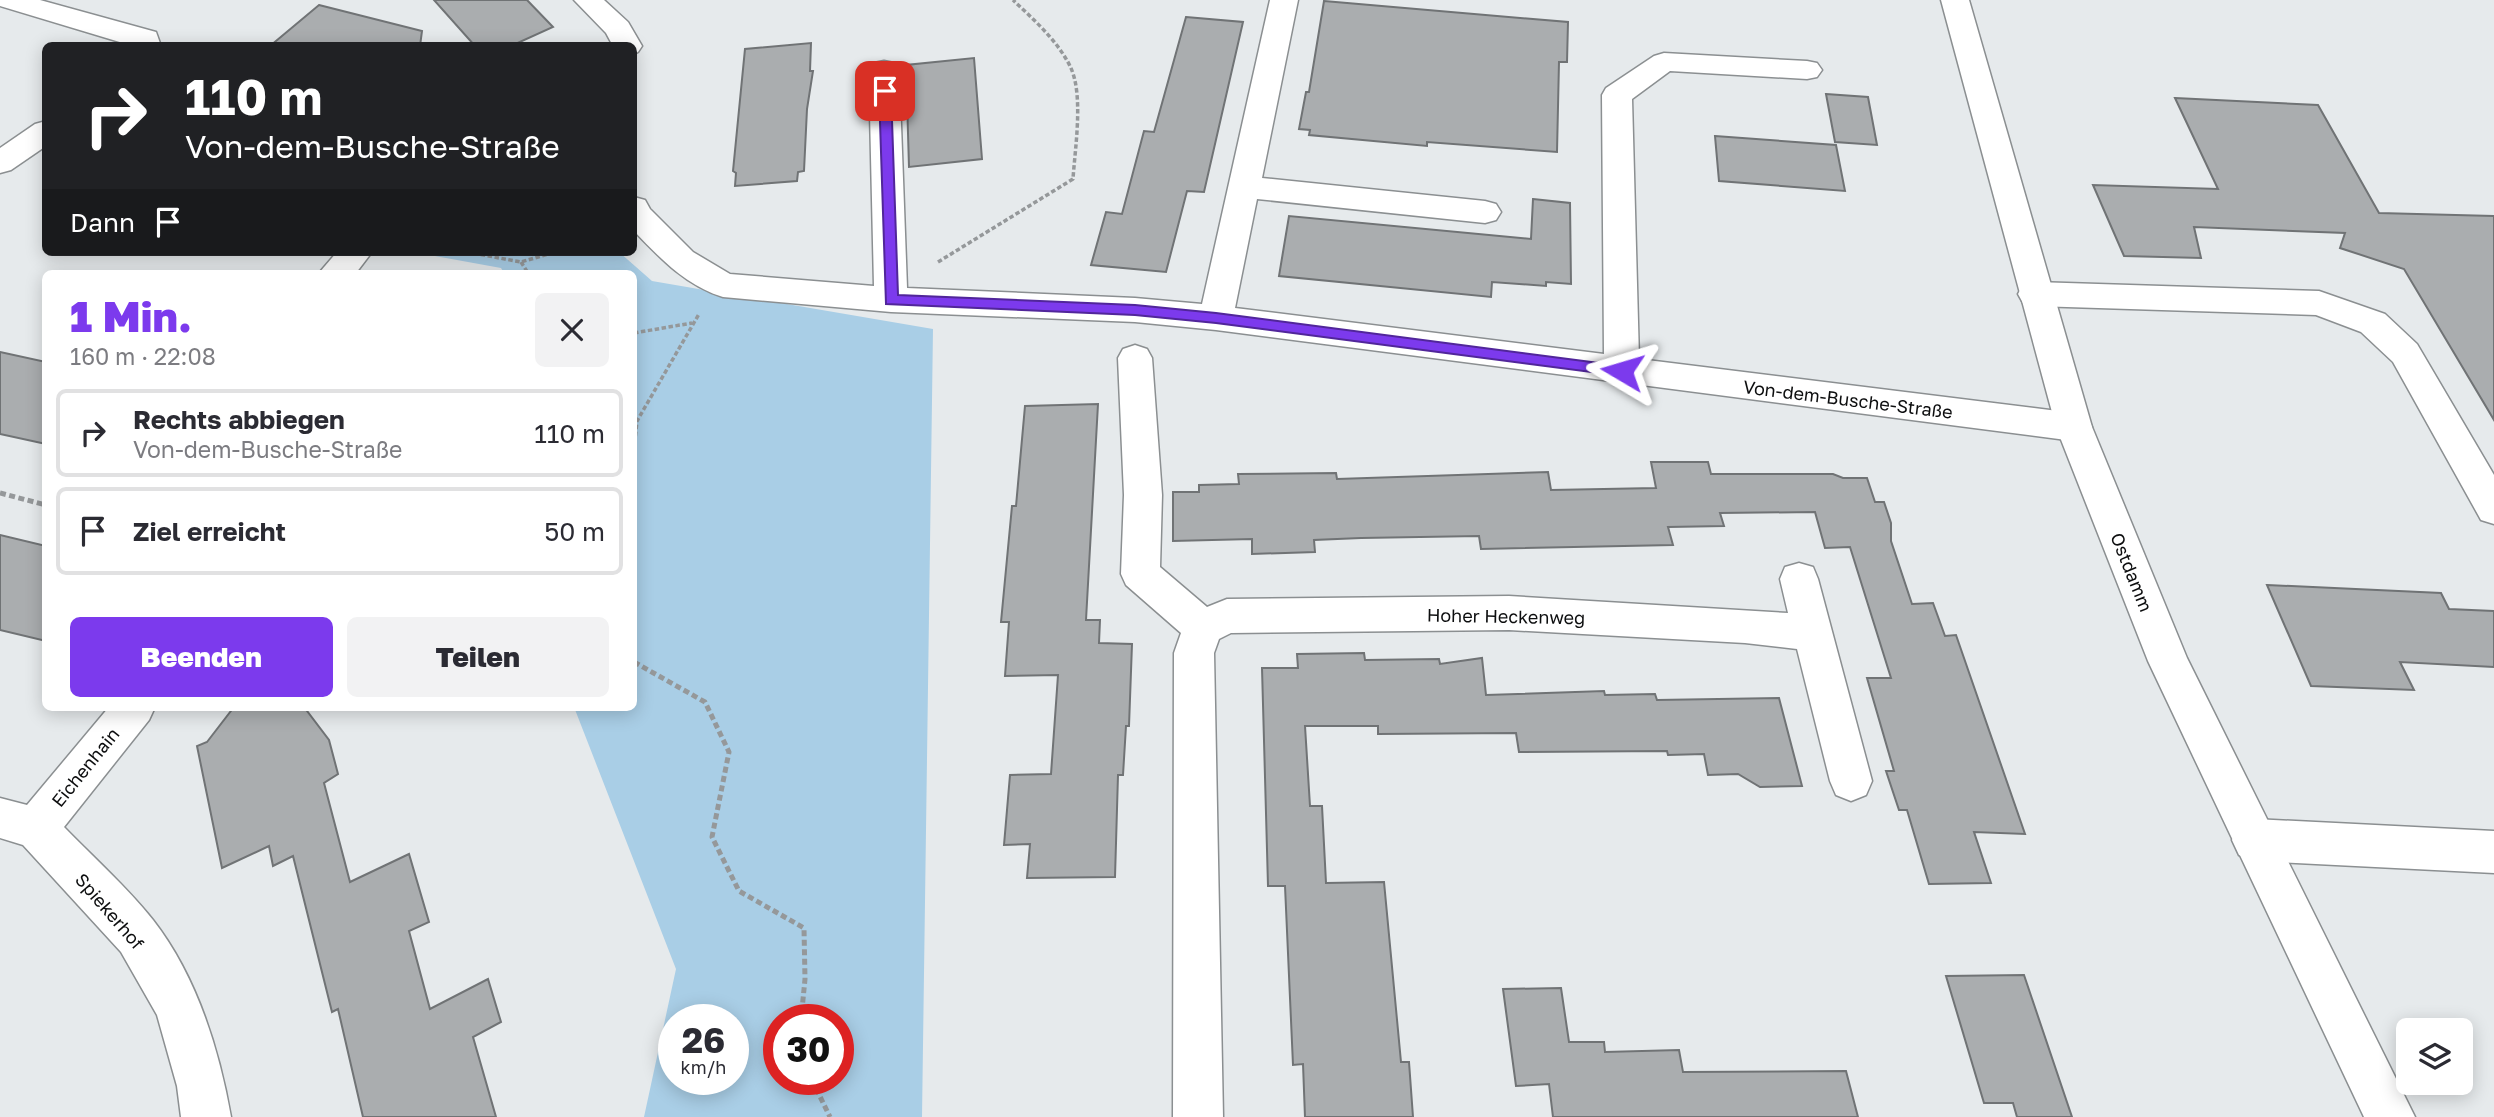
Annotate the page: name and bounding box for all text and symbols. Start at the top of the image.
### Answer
pin [855,61,915,121]
text: 110 m [185,67,322,126]
icon: right [70,70,161,161]
icon: arrive [866,72,904,110]
text: Von-dem-Busche-Straße [185,127,560,165]
icon: arrive [149,203,187,241]
text: Dann [70,207,135,238]
text: 1 Min. [70,291,192,341]
button: close [535,293,609,367]
position arrow [1585,334,1659,408]
text: 160 m · 22:08 [70,342,216,370]
street label: Von-dem-Busche-Straße [1742,375,1954,423]
text: Rechts abbiegen [133,404,345,435]
icon: right [74,414,112,452]
text: 110 m [534,418,605,449]
text: Von-dem-Busche-Straße [133,435,402,463]
icon: arrive [74,512,112,550]
text: Ziel erreicht [133,516,286,547]
text: 50 m [544,516,605,547]
street label: Ostdamm [2106,529,2158,615]
street label: Hoher Heckenweg [1427,604,1585,628]
button: Beenden [70,617,333,697]
button: Teilen [347,617,609,697]
street label: Eichenhain [46,723,124,811]
street label: Spiekerhof [71,869,149,954]
speed limit sign: 30 [763,1004,854,1095]
map controls [2396,1018,2473,1095]
button: layers [2396,1018,2473,1095]
text: 26 [682,1019,725,1061]
text: km/h [681,1056,726,1078]

